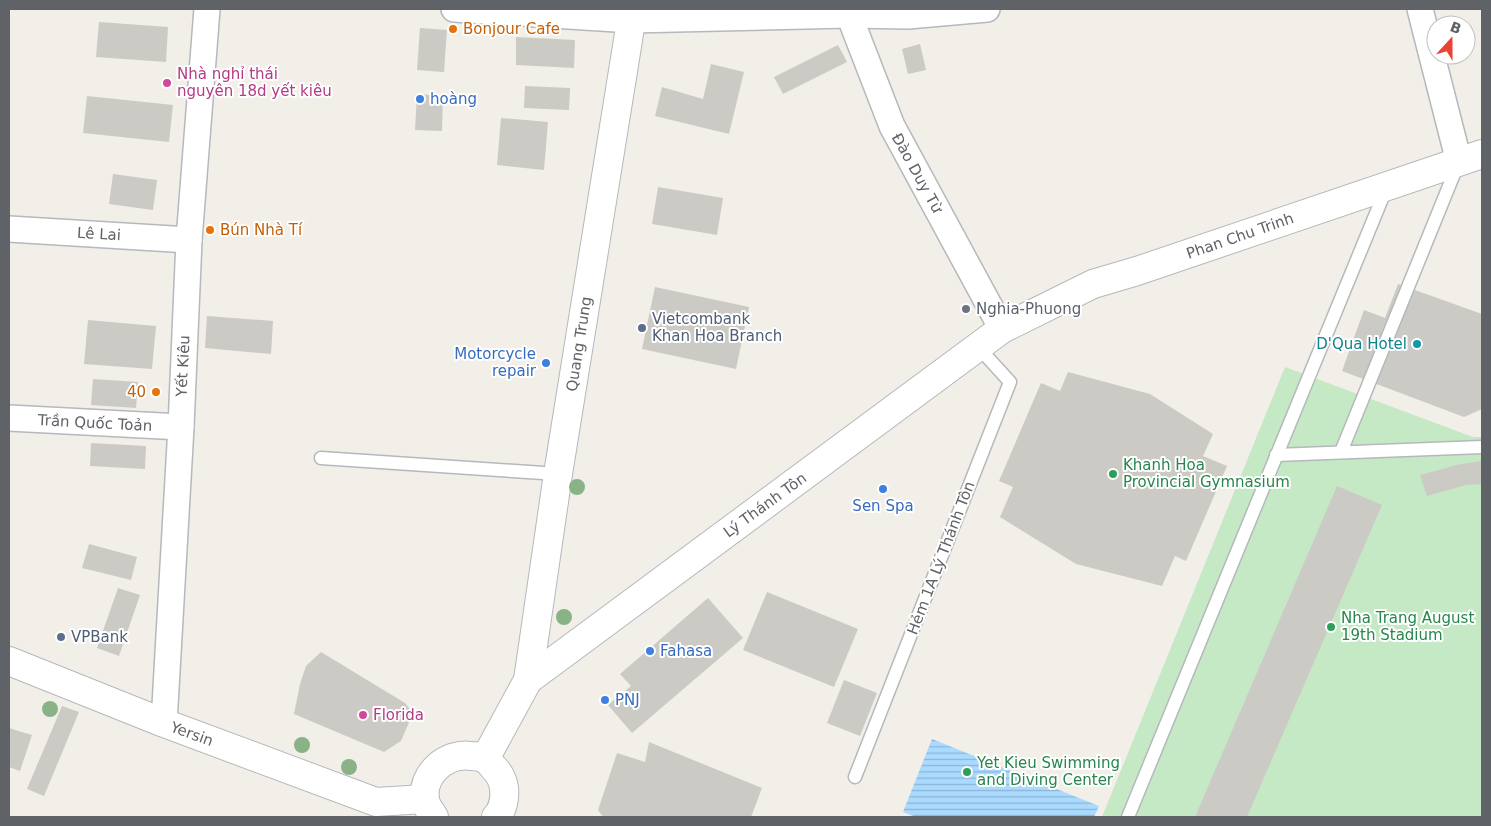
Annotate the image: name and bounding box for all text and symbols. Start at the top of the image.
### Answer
north arrow [1426,15,1476,65]
text: B [1448,18,1464,37]
place label: Bonjour Cafe [463,20,560,38]
marker: Bonjour Cafe [447,23,459,35]
place label: Nhà nghỉ thái nguyên 18d yết kiêu [177,65,332,100]
marker: Nhà nghỉ thái nguyên 18d yết kiêu [161,77,173,89]
place label: hoàng [430,90,477,108]
marker: hoàng [414,93,426,105]
street label: Đào Duy Từ [888,130,947,217]
street label: Phan Chu Trinh [1184,209,1296,263]
place label: Bún Nhà Tí [220,221,303,239]
street label: Lê Lai [77,224,121,244]
marker: Bún Nhà Tí [204,224,216,236]
street label: Quang Trung [563,295,595,393]
place label: Nghia-Phuong [976,300,1081,318]
marker: Nghia-Phuong [960,303,972,315]
place label: Vietcombank Khan Hoa Branch [652,310,782,345]
marker: Vietcombank Khan Hoa Branch [636,322,648,334]
street label: Yết Kiêu [172,335,194,398]
place label: D'Qua Hotel [1316,335,1407,353]
marker: D'Qua Hotel [1411,338,1423,350]
place label: Motorcycle repair [454,345,537,380]
marker: Motorcycle repair [540,357,552,369]
place label: 40 [127,383,146,401]
marker: 40 [150,386,162,398]
street label: Trần Quốc Toản [36,411,153,435]
place label: Khanh Hoa Provincial Gymnasium [1123,456,1290,491]
marker: Khanh Hoa Provincial Gymnasium [1107,468,1119,480]
street label: Lý Thánh Tôn [720,469,810,541]
street label: Hẻm 1A Lý Thánh Tôn [903,479,979,637]
marker: Sen Spa [877,483,889,495]
place label: Sen Spa [852,497,914,515]
place label: Nha Trang August 19th Stadium [1341,609,1474,644]
marker: Nha Trang August 19th Stadium [1325,621,1337,633]
place label: VPBank [71,628,128,646]
marker: VPBank [55,631,67,643]
place label: Fahasa [660,642,712,660]
marker: Fahasa [644,645,656,657]
place label: PNJ [615,691,640,709]
marker: PNJ [599,694,611,706]
place label: Florida [373,706,424,724]
marker: Florida [357,709,369,721]
street label: Yersin [167,718,216,750]
place label: Yet Kieu Swimming and Diving Center [976,754,1120,789]
marker: Yet Kieu Swimming and Diving Center [961,766,973,778]

